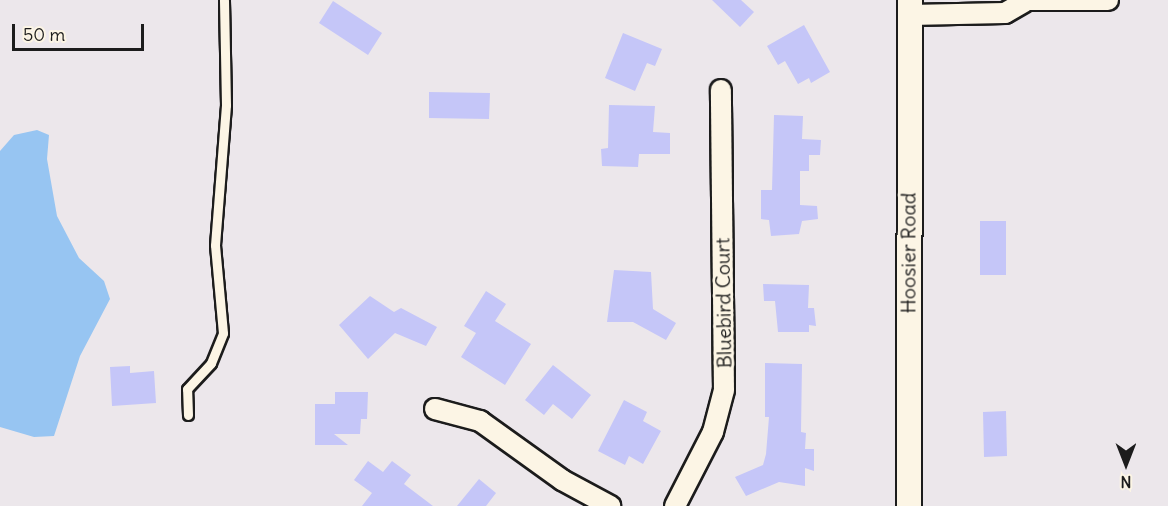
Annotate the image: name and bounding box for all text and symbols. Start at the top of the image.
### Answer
scale bar [15,12,147,50]
text: 50 m [23,23,65,46]
street label: Hoosier Road [896,192,920,314]
street label: Bluebird Court [710,237,736,369]
north arrow [1096,434,1156,494]
text: N [1120,472,1132,492]

